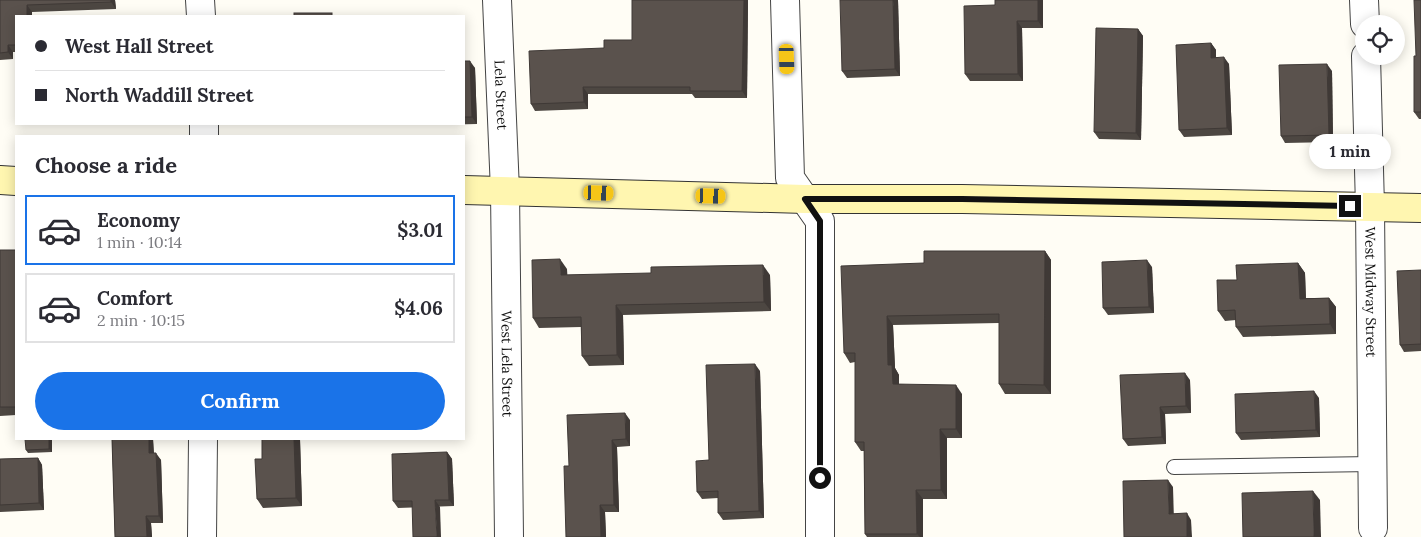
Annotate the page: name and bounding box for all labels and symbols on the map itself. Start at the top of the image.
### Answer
car [778,44,795,74]
street label: Lela Street [491,59,511,131]
callout: 1 min [1309,134,1391,168]
car [583,185,614,201]
car [695,188,726,204]
route end [1339,195,1361,217]
street label: West Midway Street [1361,227,1380,358]
street label: West Lela Street [497,310,517,418]
route start [809,467,831,489]

